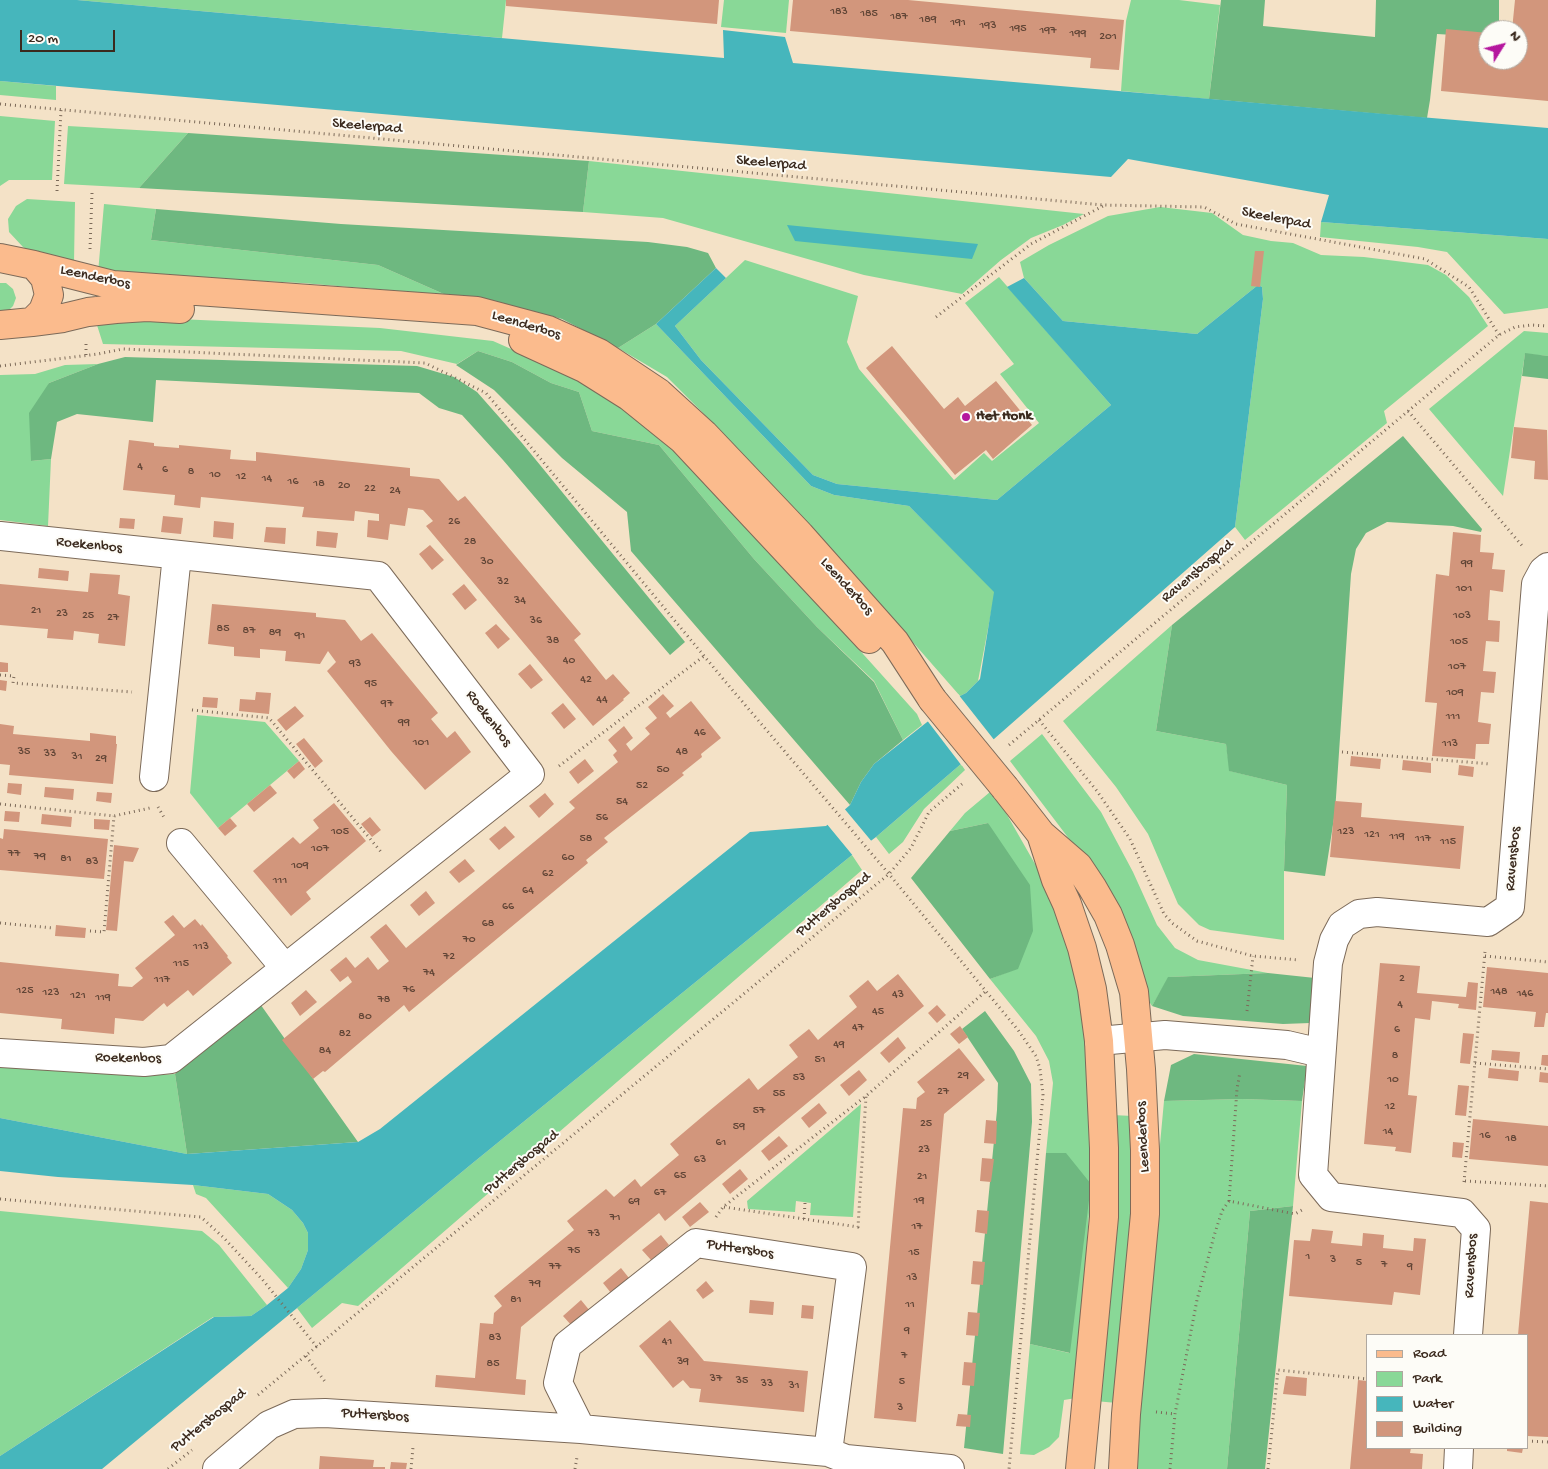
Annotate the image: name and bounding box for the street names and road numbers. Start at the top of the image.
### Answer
street label: Skeelerpad [331,115,403,139]
street label: Skeelerpad [735,152,807,176]
street label: Skeelerpad [1240,203,1312,235]
street label: Leenderbos [58,262,132,294]
street label: Leenderbos [489,307,563,345]
street label: Roekenbos [55,534,123,558]
street label: Ravensbospad [1158,537,1238,607]
street label: Leenderbos [816,555,876,619]
street label: Roekenbos [461,687,515,751]
street label: Ravensbos [1502,826,1526,892]
street label: Puttersbospad [793,869,875,941]
street label: Roekenbos [95,1049,161,1069]
street label: Leenderbos [1133,1101,1155,1173]
street label: Puttersbospad [481,1127,563,1199]
street label: Ravensbos [1461,1233,1483,1299]
street label: Puttersbos [705,1236,775,1264]
street label: Puttersbospad [168,1385,250,1457]
street label: Puttersbos [341,1405,409,1427]

